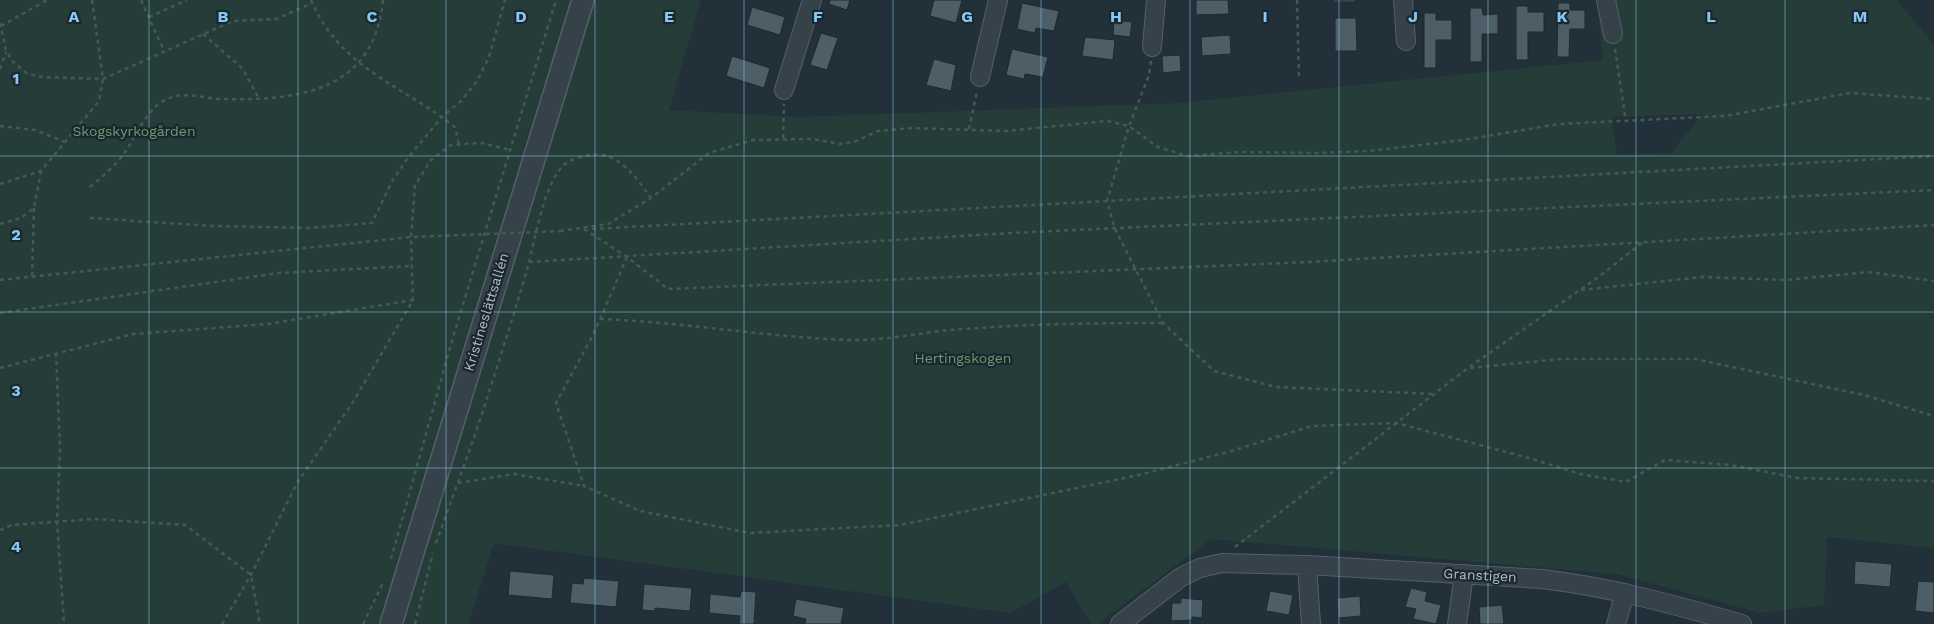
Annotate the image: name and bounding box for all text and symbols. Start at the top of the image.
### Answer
text: A [69,7,80,26]
text: B [218,7,229,26]
text: C [367,7,378,26]
text: D [515,7,527,26]
text: E [664,7,674,26]
text: F [813,7,823,26]
text: G [961,7,973,26]
text: H [1110,7,1122,26]
text: I [1262,7,1268,26]
text: J [1408,7,1418,26]
text: K [1556,7,1568,26]
text: L [1706,7,1716,26]
text: M [1853,7,1867,26]
text: 1 [13,69,19,88]
park label: Skogskyrkogården [72,123,196,139]
text: 2 [11,225,21,244]
street label: Kristineslättsallén [460,251,512,373]
park label: Hertingskogen [915,350,1011,366]
text: 3 [11,381,21,400]
text: 4 [11,537,21,556]
street label: Granstigen [1443,565,1517,585]

